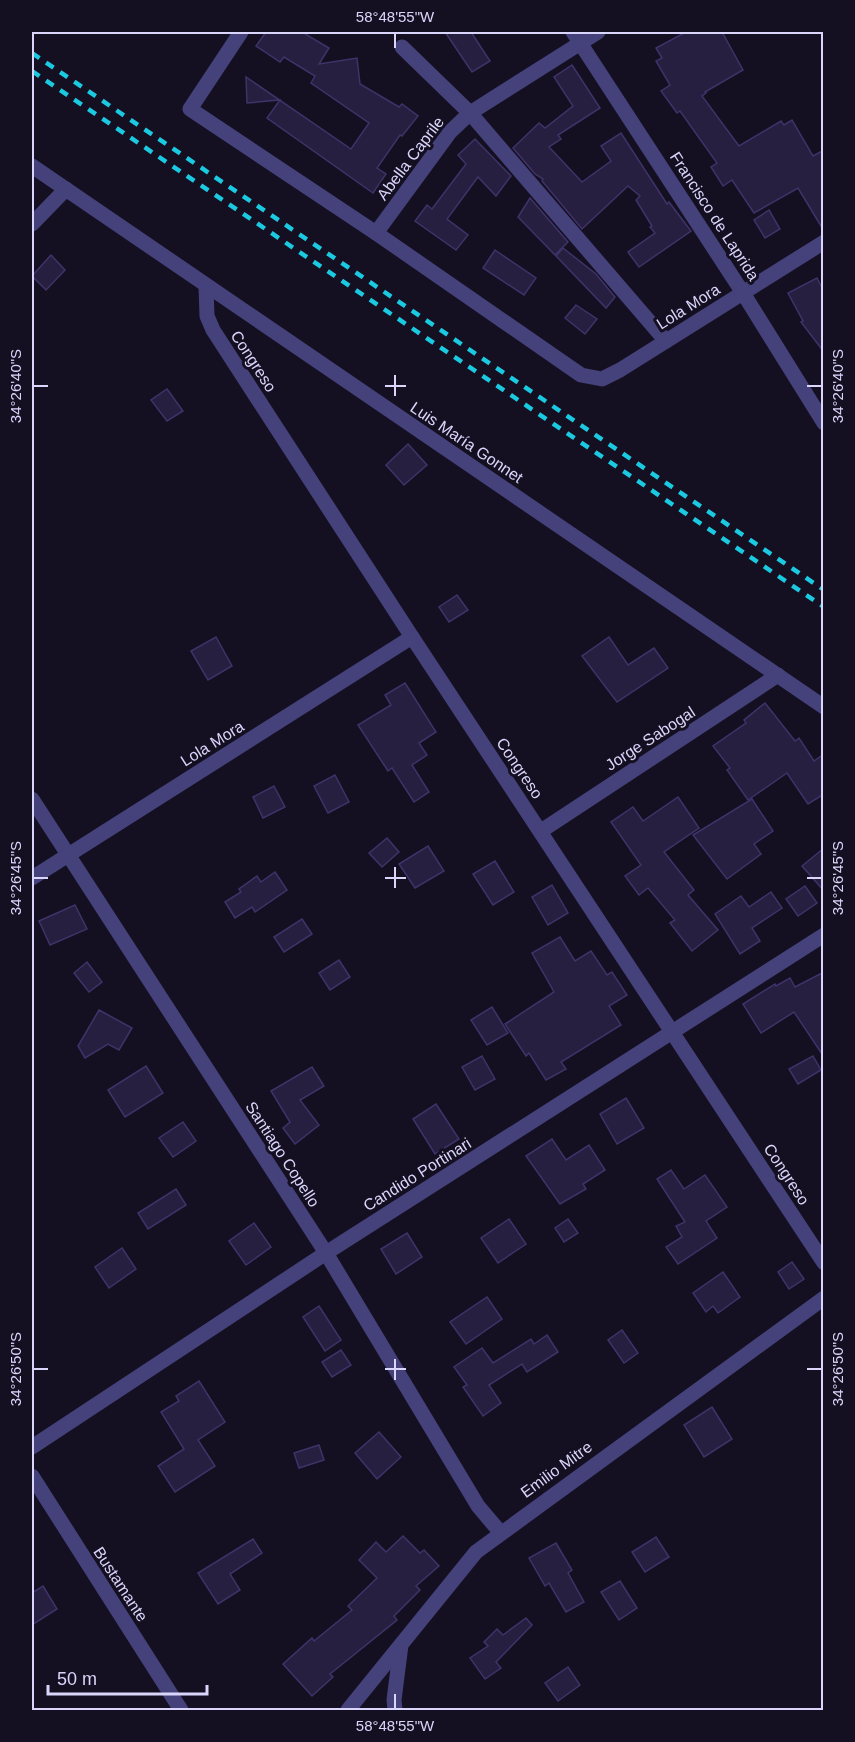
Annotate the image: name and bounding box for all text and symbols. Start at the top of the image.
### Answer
text: 58°48'55"W [356,8,435,25]
street label: Abella Caprile [374,113,447,203]
street label: Francisco de Laprida [667,149,762,284]
street label: Lola Mora [654,280,723,332]
street label: Congreso [228,328,280,395]
text: 34°26'40"S [7,349,24,423]
text: 34°26'40"S [829,349,846,423]
street label: Luis María Gonnet [407,399,526,487]
street label: Jorge Sabogal [602,703,698,774]
street label: Lola Mora [178,717,247,769]
street label: Congreso [493,735,546,802]
text: 34°26'45"S [7,841,24,915]
text: 34°26'45"S [829,841,846,915]
street label: Santiago Copello [242,1099,323,1210]
street label: Candido Portinari [360,1134,474,1214]
street label: Congreso [761,1141,813,1208]
text: 34°26'50"S [7,1332,24,1406]
text: 34°26'50"S [829,1332,846,1406]
street label: Emilio Mitre [517,1438,595,1501]
street label: Bustamante [90,1544,151,1625]
scale bar [48,1658,207,1696]
text: 50 m [57,1669,97,1689]
text: 58°48'55"W [356,1717,435,1734]

